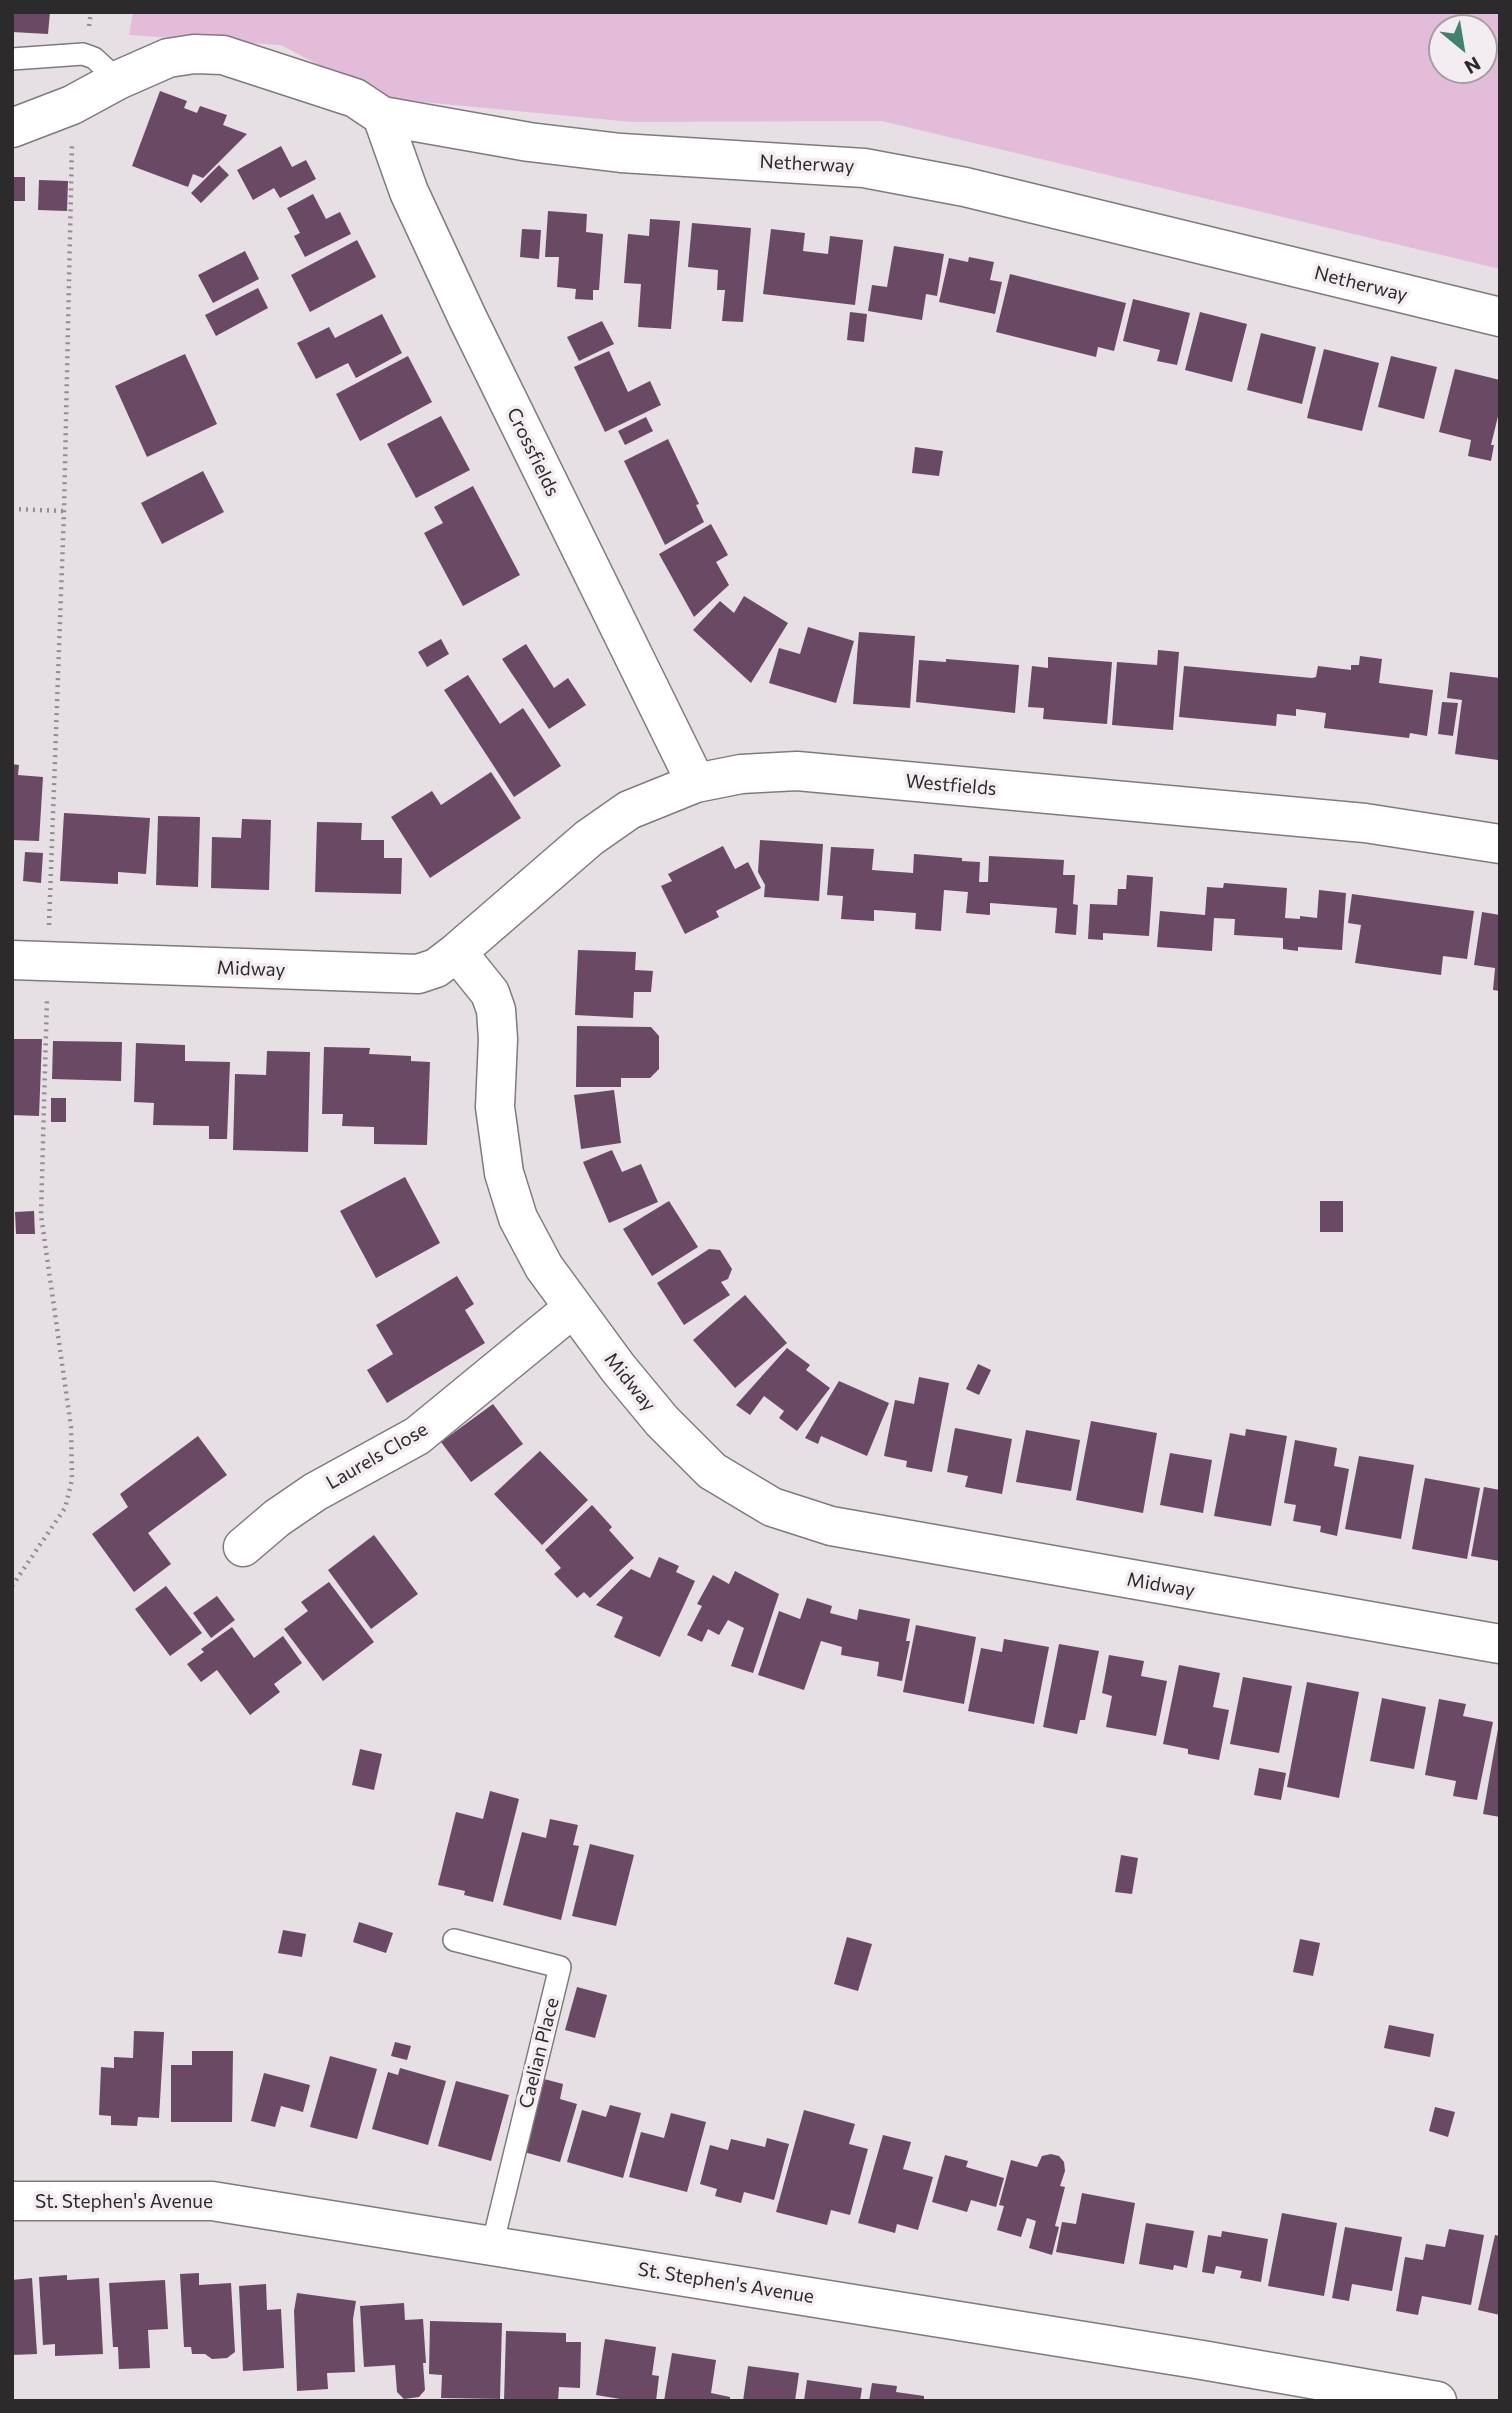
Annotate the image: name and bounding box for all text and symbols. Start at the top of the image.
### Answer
north arrow [1428,14,1498,84]
text: N [1461,52,1485,79]
street label: Netherway [759,150,855,178]
street label: Netherway [1312,261,1410,307]
street label: Crossfields [502,404,564,500]
street label: Westfields [905,770,997,800]
street label: Midway [216,956,286,982]
street label: Midway [600,1348,660,1416]
street label: Laurels Close [322,1418,432,1494]
street label: Midway [1125,1568,1197,1602]
street label: Caelian Place [514,1995,564,2111]
street label: St. Stephen's Avenue [35,2191,213,2213]
street label: St. Stephen's Avenue [636,2258,816,2308]

